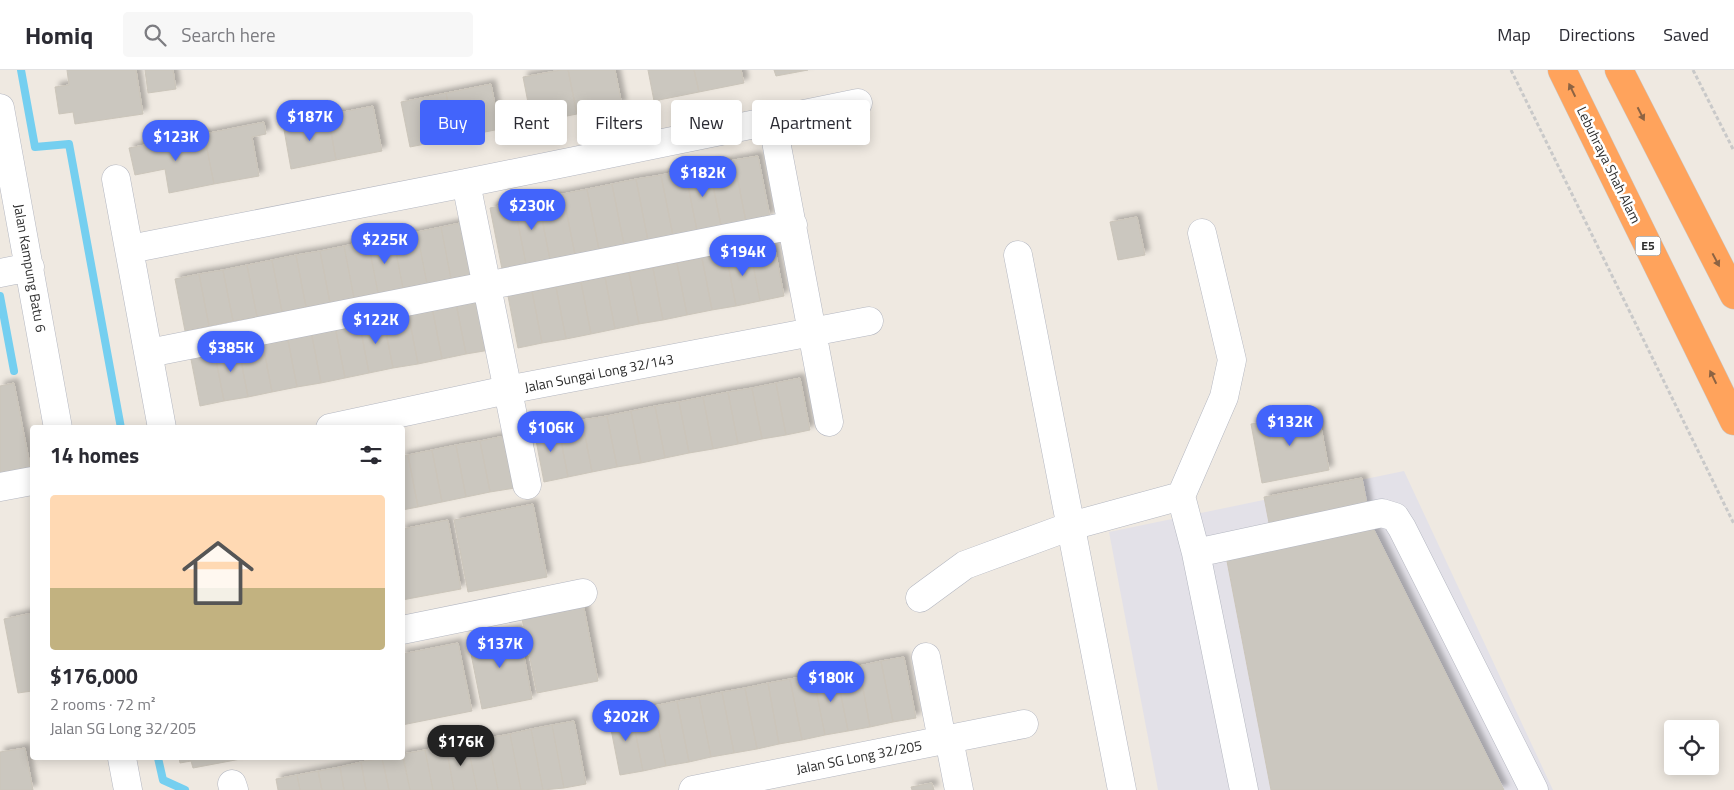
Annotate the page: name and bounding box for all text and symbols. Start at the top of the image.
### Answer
search box [123,12,473,57]
text: Homiq [25,17,93,53]
text: Search here [181,20,275,49]
icon: search [141,21,169,49]
text: Map [1497,21,1531,48]
text: Directions [1559,21,1635,48]
text: Saved [1663,21,1709,48]
one-way arrow [1568,83,1576,97]
pin: $187K [275,100,345,142]
chip: Buy [420,100,485,145]
chip: Rent [495,100,567,145]
chip: Filters [577,100,661,145]
chip: New [671,100,742,145]
chip: Apartment [752,100,870,145]
street label: Lebuhraya Shah Alam [1572,103,1647,227]
text: $187K [287,104,333,128]
one-way arrow [1637,106,1645,121]
pin: $123K [141,119,211,162]
text: $123K [153,124,199,148]
pin: $182K [668,156,738,198]
text: $182K [680,160,726,184]
pin: $230K [497,189,567,231]
text: $230K [509,193,555,217]
street label: Jalan Kampung Batu 6 [9,202,52,334]
pin: $225K [350,222,420,265]
text: $225K [362,227,408,251]
pin: $194K [708,234,778,277]
road number: E5 [1636,237,1660,256]
text: $194K [720,239,766,263]
one-way arrow [1712,253,1720,268]
pin: $122K [341,302,411,345]
text: $122K [353,307,399,331]
pin: $385K [196,330,266,373]
text: $385K [208,335,254,359]
street label: Jalan Sungai Long 32/143 [522,348,675,397]
one-way arrow [1708,370,1717,385]
pin: $132K [1255,404,1325,447]
text: $132K [1267,409,1313,433]
pin: $106K [516,410,586,453]
text: $106K [528,415,574,439]
text: 14 homes [50,439,139,471]
icon: filters [357,441,385,469]
icon: home [173,528,263,618]
pin: $137K [465,626,535,669]
text: $137K [477,631,523,655]
text: $176,000 [50,660,138,692]
pin: $180K [796,660,866,703]
text: $180K [808,665,854,689]
text: 2 rooms · 72 m² [50,692,155,716]
pin: $202K [591,700,661,742]
text: $202K [603,704,649,728]
text: Jalan SG Long 32/205 [50,716,196,740]
map controls [1664,720,1719,775]
button: locate [1664,720,1719,775]
pin: $176K [426,724,496,767]
text: $176K [438,729,484,753]
street label: Jalan SG Long 32/205 [794,734,924,779]

